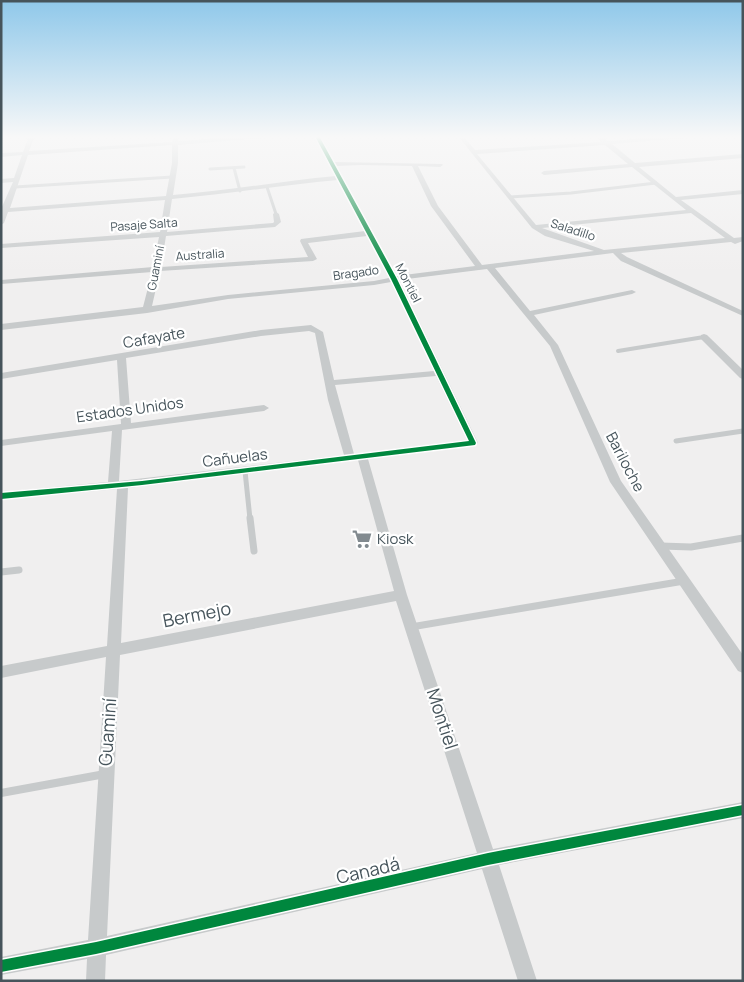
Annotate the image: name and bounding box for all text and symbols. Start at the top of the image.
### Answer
street label: Pasaje Salta [110,214,178,235]
street label: Saladillo [549,214,598,245]
street label: Guaminí [143,244,168,292]
street label: Australia [175,244,225,265]
street label: Montiel [391,260,425,305]
street label: Bragado [332,261,380,284]
street label: Cafayate [121,322,187,353]
street label: Estados Unidos [75,392,185,427]
street label: Bariloche [601,428,650,496]
street label: Cañuelas [201,443,269,472]
supermarket icon: Kiosk [351,528,373,550]
place label: Kiosk [377,528,414,549]
street label: Bermejo [161,596,233,632]
street label: Montiel [422,685,464,752]
street label: Guaminí [93,697,121,767]
street label: Canadá [334,851,402,889]

